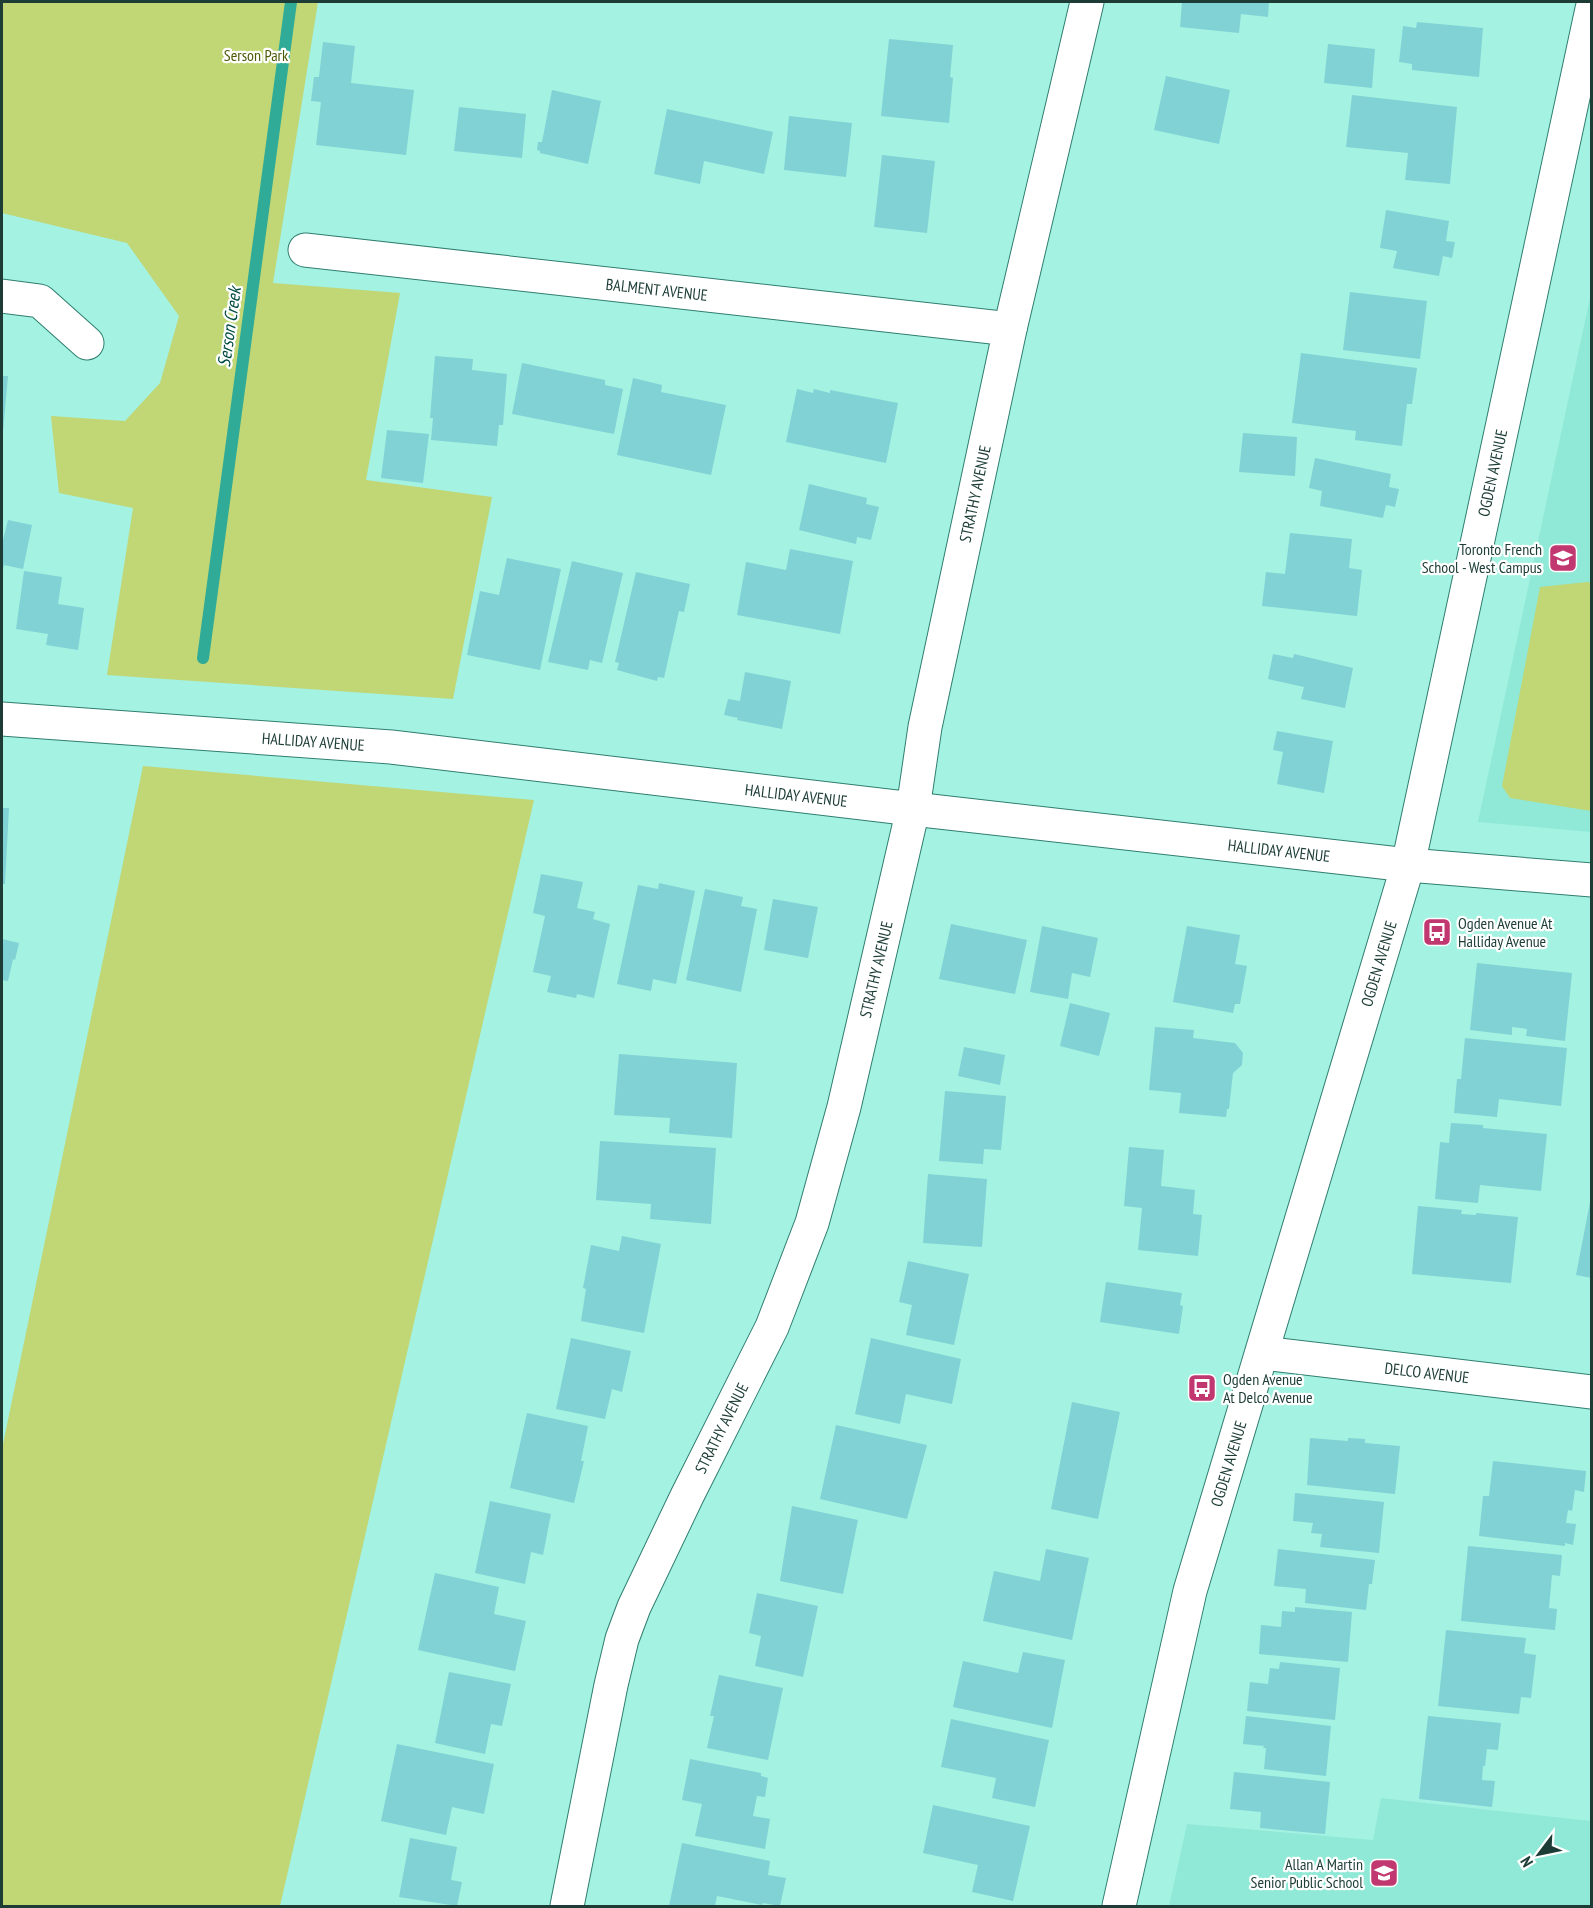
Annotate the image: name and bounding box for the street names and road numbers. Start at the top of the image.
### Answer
street label: BALMENT AVENUE [605,274,709,305]
street label: OGDEN AVENUE [1473,427,1511,518]
street label: STRATHY AVENUE [955,443,995,544]
street label: HALLIDAY AVENUE [261,728,365,755]
street label: HALLIDAY AVENUE [744,779,849,811]
street label: HALLIDAY AVENUE [1227,835,1331,866]
street label: OGDEN AVENUE [1356,918,1401,1009]
street label: STRATHY AVENUE [855,919,897,1020]
street label: DELCO AVENUE [1384,1358,1470,1387]
street label: STRATHY AVENUE [690,1379,752,1477]
street label: OGDEN AVENUE [1206,1418,1251,1509]

